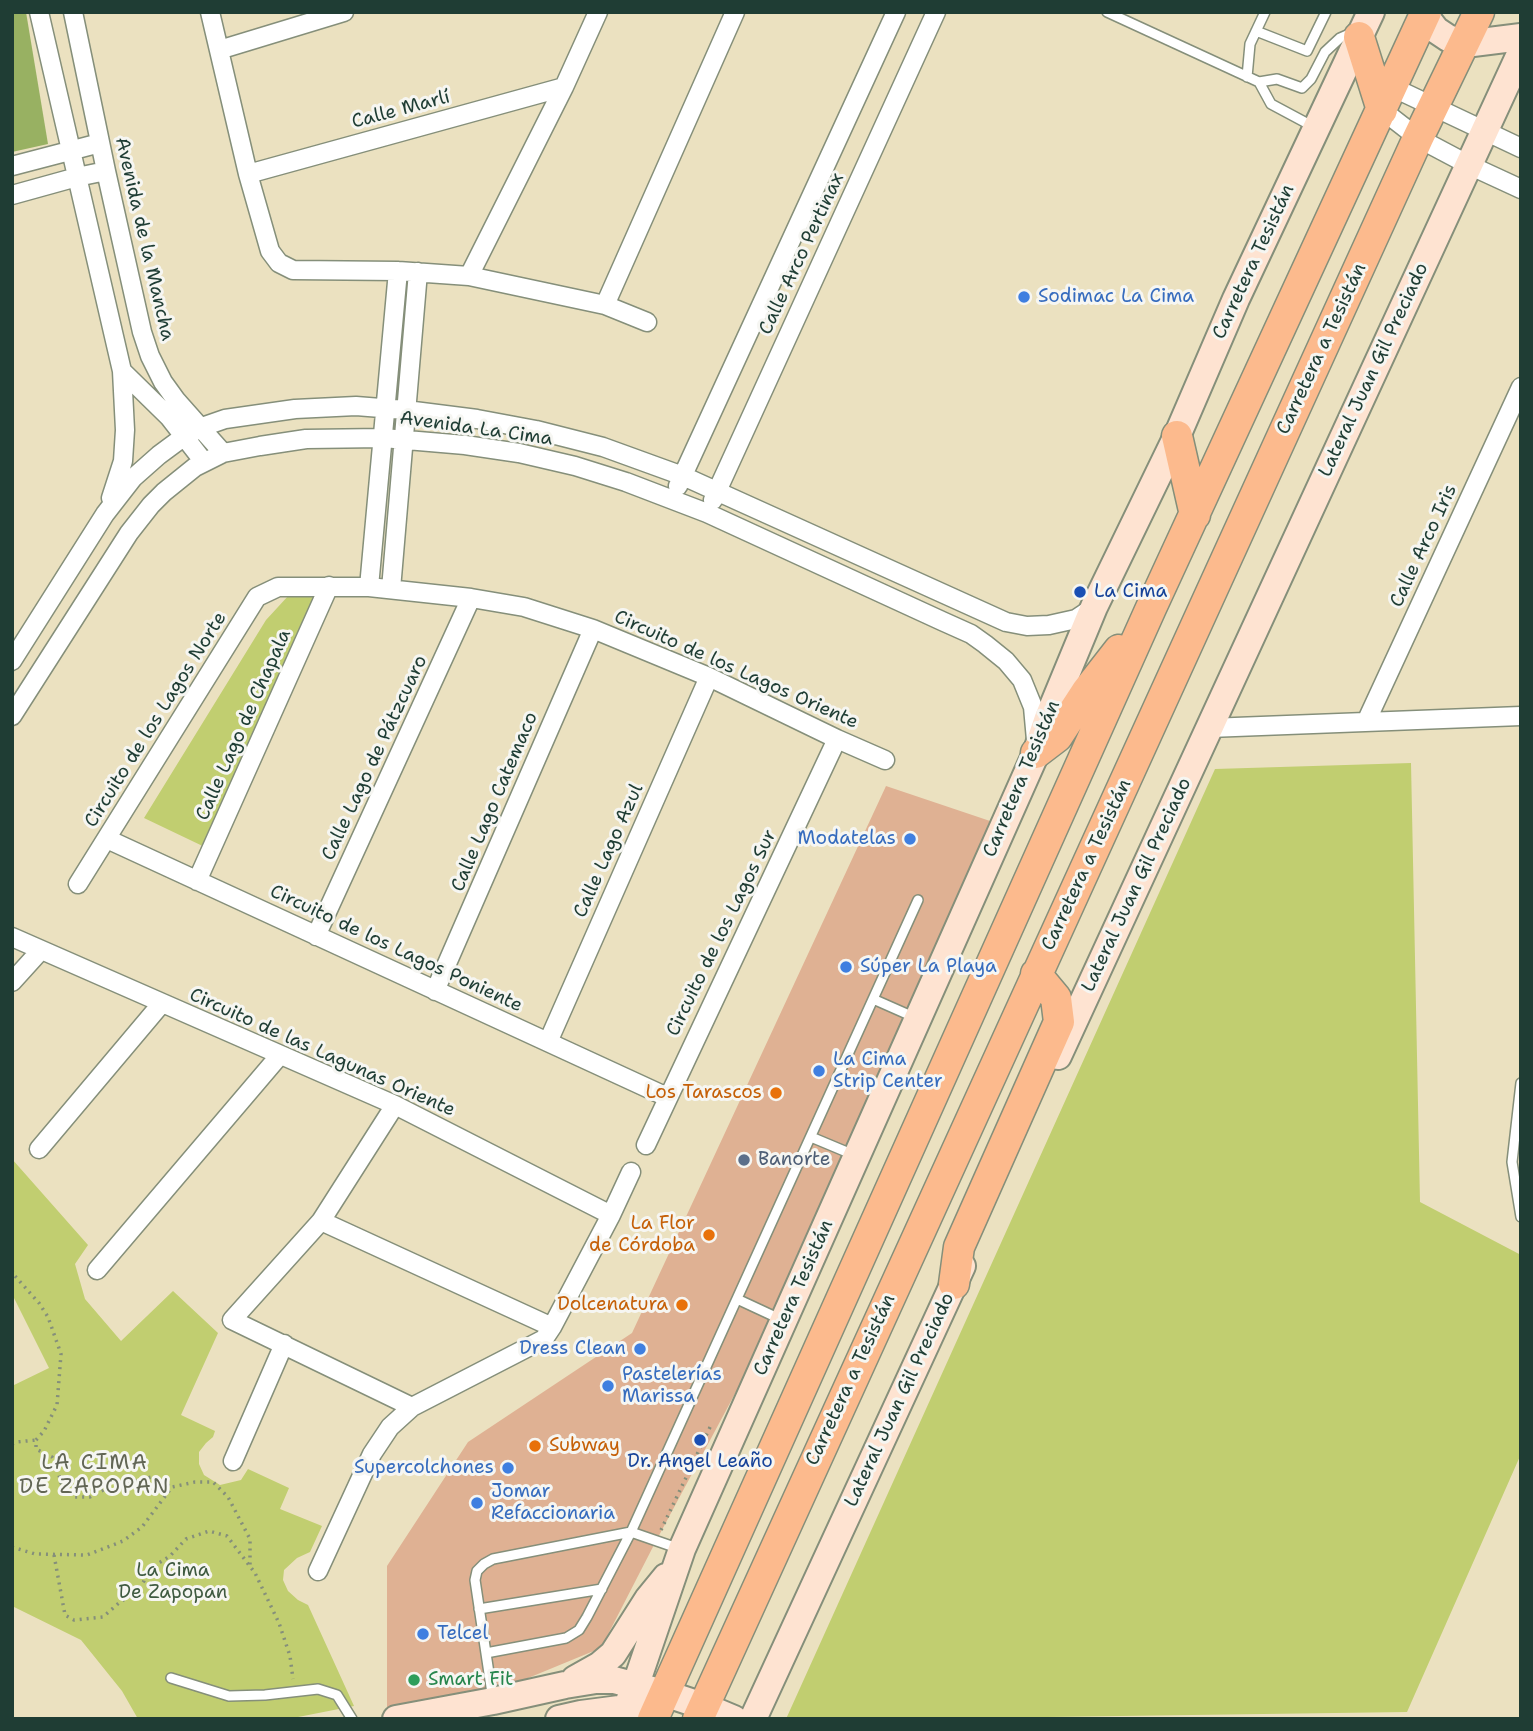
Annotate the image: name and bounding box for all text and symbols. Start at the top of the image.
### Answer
street label: Calle Marlí [349,86,453,134]
street label: Avenida de la Mancha [109,135,179,343]
street label: Calle Arco Pertinax [755,170,849,338]
street label: Carretera Tesistán [1208,181,1300,343]
street label: Lateral Juan Gil Preciado [1314,259,1434,481]
street label: Carretera a Tesistán [1272,260,1372,438]
place label: Sodimac La Cima [1038,286,1194,308]
marker: Sodimac La Cima [1016,289,1032,305]
street label: Avenida La Cima [398,407,554,451]
street label: Calle Arco Iris [1386,481,1462,611]
place label: La Cima [1094,581,1167,603]
marker: La Cima [1072,584,1088,600]
street label: Circuito de los Lagos Oriente [610,606,862,734]
street label: Circuito de los Lagos Norte [80,608,232,832]
street label: Calle Lago de Chapala [192,626,296,824]
street label: Calle Lago de Pátzcuaro [317,652,433,864]
street label: Carretera Tesistán [979,697,1065,861]
street label: Calle Lago Catemaco [447,709,543,895]
street label: Lateral Juan Gil Preciado [1077,774,1197,996]
street label: Carretera a Tesistán [1037,776,1137,954]
street label: Calle Lago Azul [569,781,649,921]
street label: Circuito de los Lagos Sur [662,826,782,1040]
place label: Modatelas [798,828,896,850]
marker: Modatelas [902,831,918,847]
street label: Circuito de los Lagos Poniente [266,880,526,1018]
place label: Súper La Playa [860,956,997,978]
marker: Súper La Playa [838,959,854,975]
street label: Circuito de las Lagunas Oriente [186,984,458,1122]
place label: La Cima Strip Center [833,1049,943,1093]
marker: La Cima Strip Center [811,1063,827,1079]
place label: Los Tarascos [645,1082,762,1104]
marker: Los Tarascos [768,1085,784,1101]
place label: Banorte [758,1149,831,1171]
marker: Banorte [736,1152,752,1168]
place label: La Flor de Córdoba [589,1213,695,1257]
street label: Carretera Tesistán [749,1217,839,1379]
marker: La Flor de Córdoba [701,1227,717,1243]
street label: Lateral Juan Gil Preciado [840,1289,960,1511]
street label: Carretera a Tesistán [801,1291,901,1469]
place label: Dolcenatura [557,1294,668,1316]
marker: Dolcenatura [674,1297,690,1313]
place label: Dress Clean [519,1338,626,1360]
marker: Dress Clean [632,1341,648,1357]
place label: Pastelerías Marissa [622,1364,722,1408]
marker: Pastelerías Marissa [600,1378,616,1394]
marker: Dr. Angel Leaño [692,1432,708,1448]
place label: Subway [549,1435,620,1457]
marker: Subway [527,1438,543,1454]
district label: LA CIMA DE ZAPOPAN [21,1451,169,1501]
place label: Dr. Angel Leaño [627,1451,773,1473]
place label: Supercolchones [354,1457,494,1479]
marker: Supercolchones [500,1460,516,1476]
place label: Jomar Refaccionaria [491,1481,615,1525]
marker: Jomar Refaccionaria [469,1495,485,1511]
park label: La Cima De Zapopan [119,1560,227,1604]
place label: Telcel [437,1623,488,1645]
marker: Telcel [415,1626,431,1642]
place label: Smart Fit [428,1669,513,1691]
marker: Smart Fit [406,1672,422,1688]

